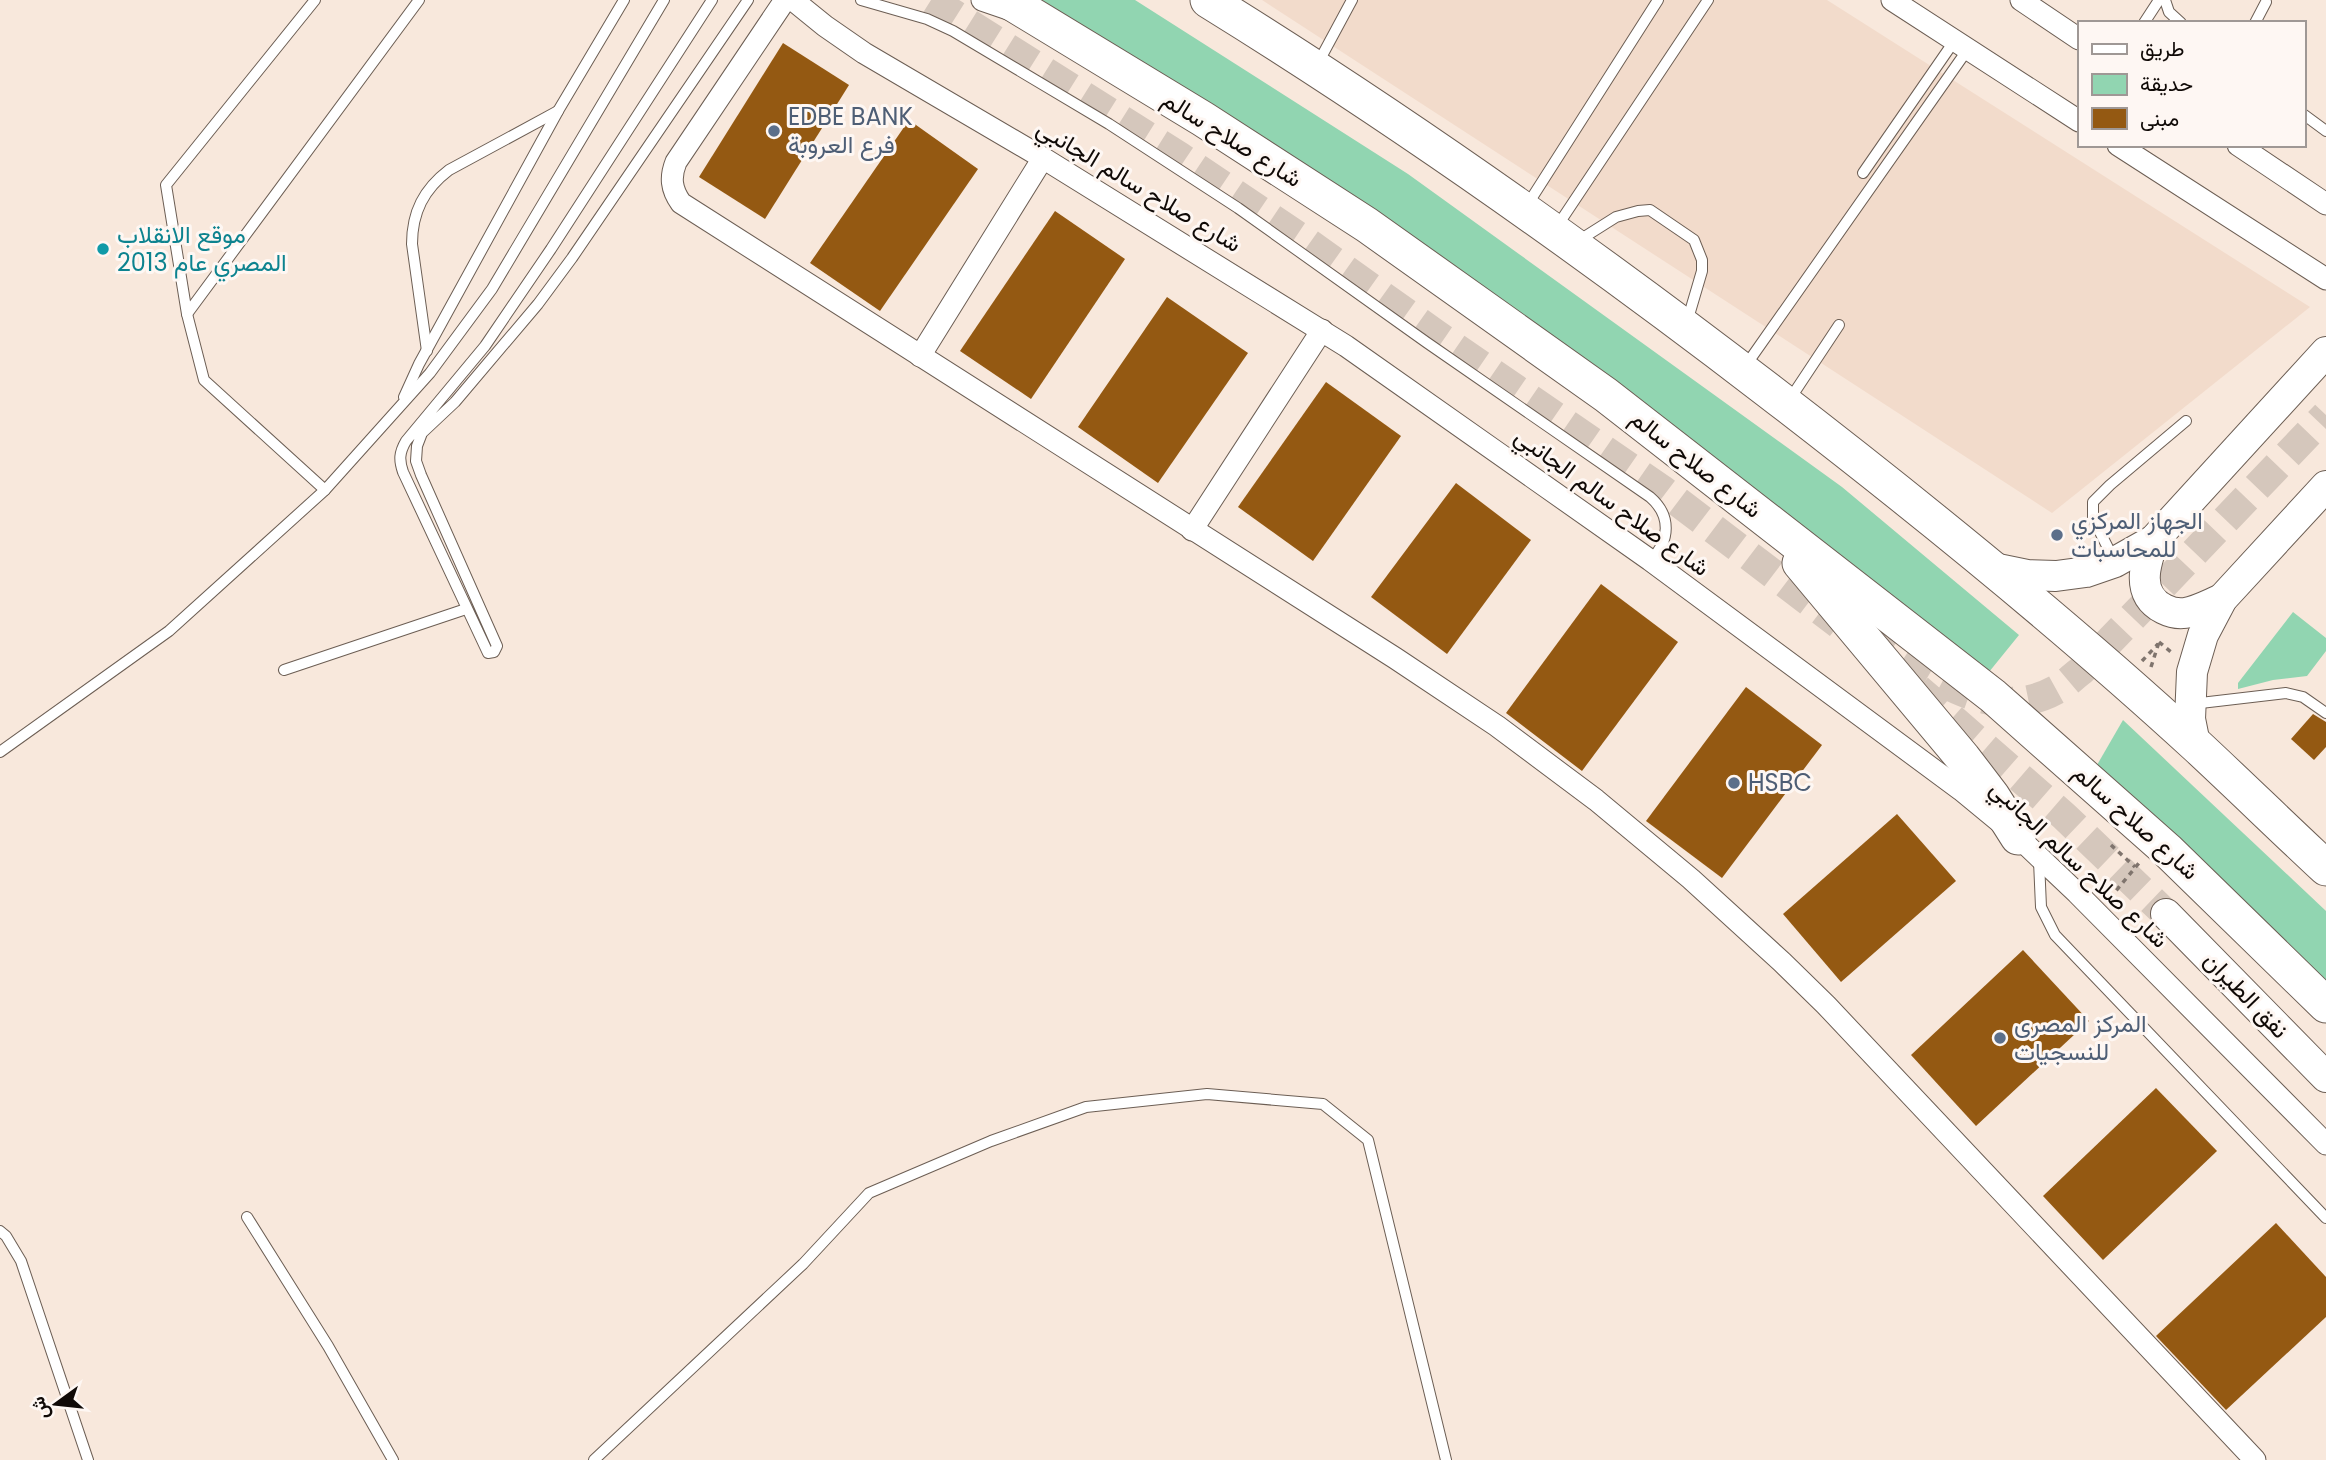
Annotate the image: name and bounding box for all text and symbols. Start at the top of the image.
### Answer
legend [2078,21,2305,147]
text: طريق [2140,34,2185,63]
text: حديقة [2140,69,2193,98]
street label: شارع صلاح سالم [1156,82,1308,195]
place label: EDBE BANK فرع العروبة [788,100,913,161]
text: مبنى [2140,104,2179,133]
street label: شارع صلاح سالم الجانبي [1029,111,1248,262]
marker: EDBE BANK فرع العروبة [766,123,782,139]
place label: موقع الانقلاب المصري عام 2013 [117,218,287,282]
marker: موقع الانقلاب المصري عام 2013 [95,241,111,257]
street label: شارع صلاح سالم [1623,402,1769,526]
street label: شارع صلاح سالم الجانبي [1506,420,1716,586]
place label: الجهاز المركزي للمحاسبات [2071,504,2203,565]
marker: الجهاز المركزي للمحاسبات [2049,527,2065,543]
street label: شارع صلاح سالم [2066,756,2206,887]
place label: HSBC [1748,766,1812,799]
street label: شارع صلاح سالم الجانبي [1981,772,2176,958]
marker: HSBC [1726,775,1742,791]
street label: نفق الطيران [2197,944,2296,1045]
place label: المركز المصرى للنسجيات [2014,1007,2147,1068]
marker: المركز المصرى للنسجيات [1992,1030,2008,1046]
north arrow [21,1369,91,1439]
text: ش [24,1394,56,1423]

